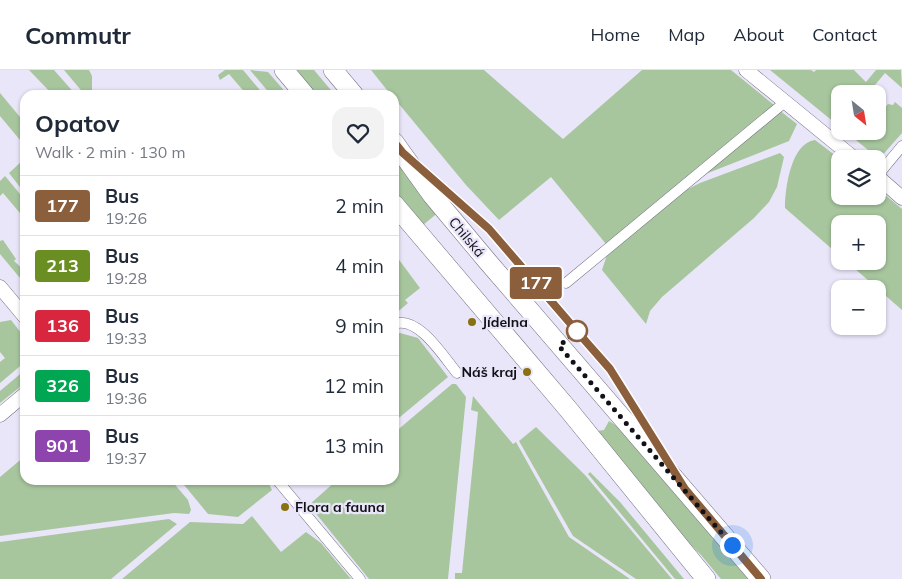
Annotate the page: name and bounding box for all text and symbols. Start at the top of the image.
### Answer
text: Commutr [25,20,131,50]
text: Home [590,23,640,46]
text: Map [668,23,705,46]
text: About [733,23,784,46]
text: Contact [812,23,877,46]
north arrow [831,85,886,140]
map controls [831,85,886,335]
button: heart [332,107,384,159]
text: Opatov [35,108,120,138]
text: Walk · 2 min · 130 m [35,142,186,162]
button: layers [831,150,886,205]
text: Bus [105,184,139,208]
text: 177 [46,194,79,217]
text: 2 min [335,194,384,218]
text: 19:26 [105,208,147,228]
street label: Chilská [445,213,489,261]
button: + [831,215,886,270]
text: Bus [105,244,139,268]
text: 213 [46,254,79,277]
text: 4 min [335,254,384,278]
line badge: 177 [507,267,565,299]
text: 19:28 [105,268,147,288]
text: 177 [520,271,552,294]
button: − [831,280,886,335]
text: Bus [105,304,139,328]
place label: Jídelna [482,313,528,331]
text: 136 [46,314,79,337]
text: 9 min [335,314,384,338]
marker: Jídelna [466,316,478,328]
unlabelled marker [566,320,588,342]
text: 19:33 [105,328,147,348]
place label: Náš kraj [461,363,517,381]
text: Bus [105,364,139,388]
marker: Náš kraj [521,366,533,378]
text: 326 [46,374,79,397]
text: 12 min [324,374,384,398]
text: 19:36 [105,388,147,408]
text: Bus [105,424,139,448]
text: 901 [46,434,79,457]
text: 13 min [324,434,384,458]
text: 19:37 [105,448,147,468]
place label: Flora a fauna [295,498,385,516]
marker: Flora a fauna [279,501,291,513]
your location [720,533,745,558]

